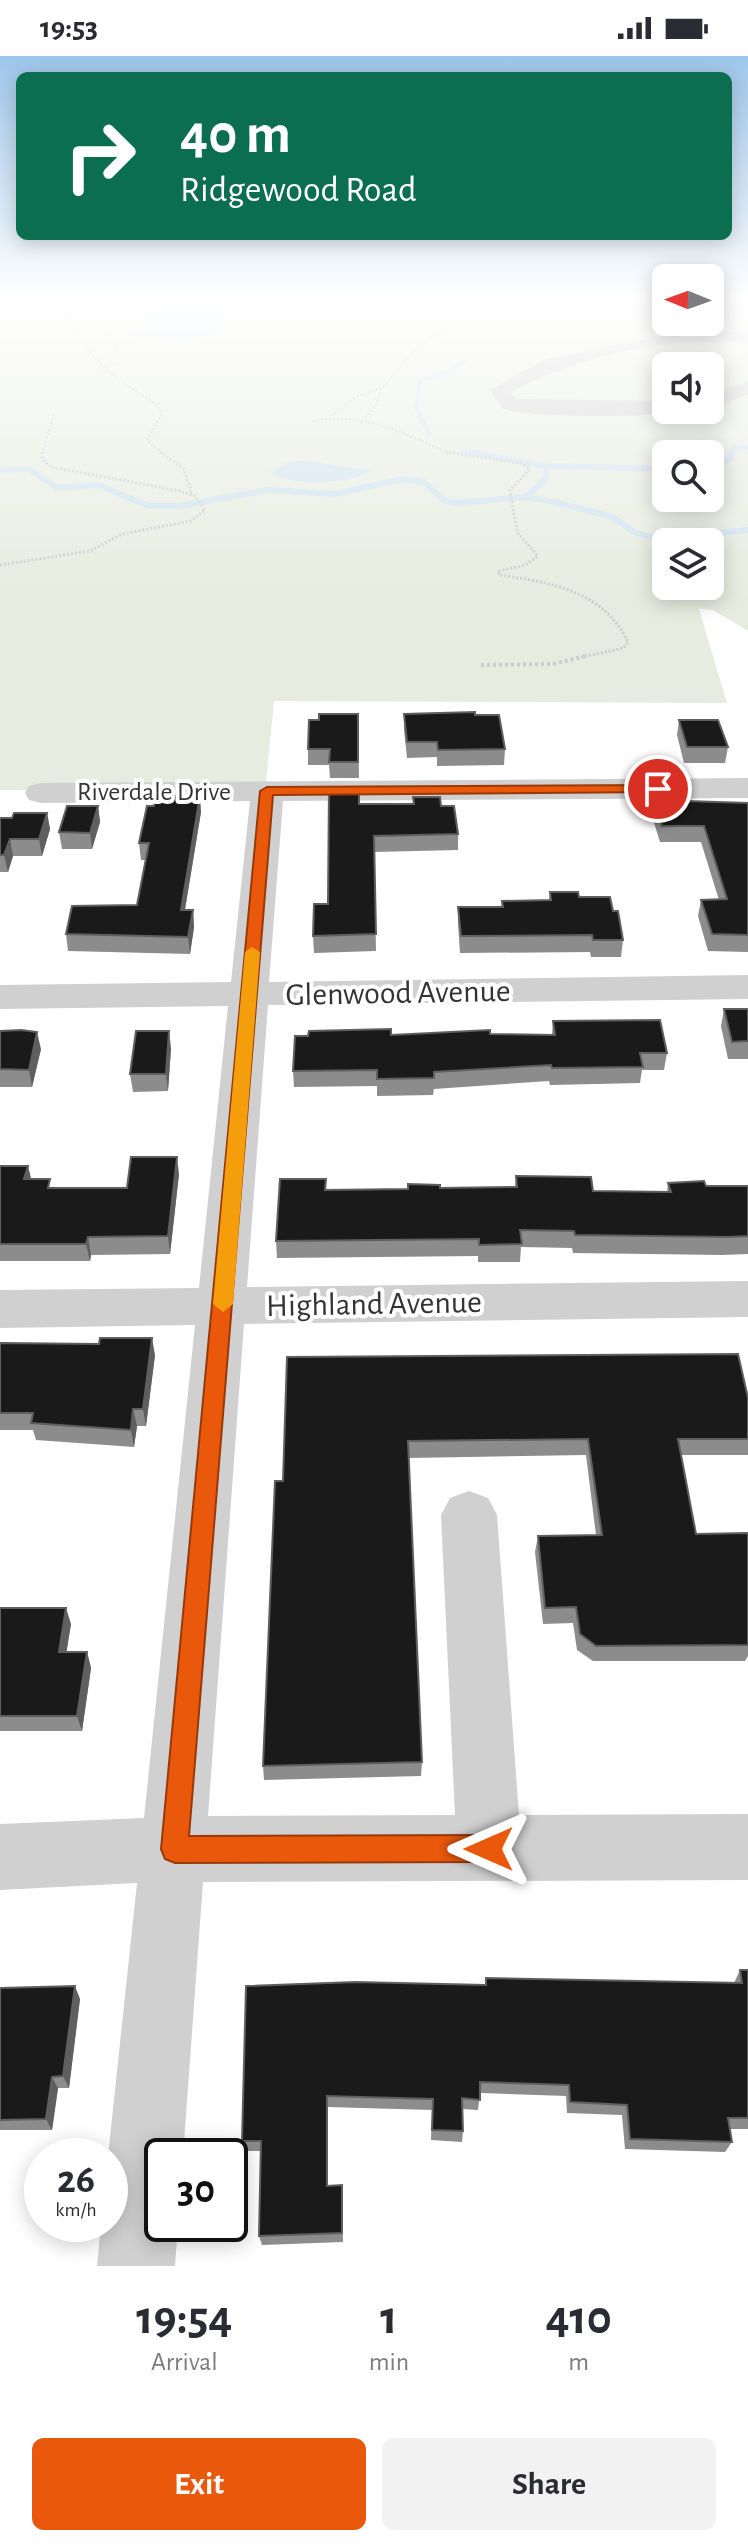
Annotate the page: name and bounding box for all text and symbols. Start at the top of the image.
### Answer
text: 19:53 [40,13,98,43]
icon: right [48,104,152,208]
text: 40 m [180,107,291,163]
text: Ridgewood Road [180,172,417,208]
north arrow [652,264,724,336]
map controls [652,264,724,600]
button: sound [652,352,724,424]
button: search [652,440,724,512]
button: layers [652,528,724,600]
pin [624,755,692,823]
icon: arrive [636,767,680,811]
street label: Riverdale Drive [77,779,231,805]
street label: Glenwood Avenue [285,975,511,1011]
street label: Highland Avenue [266,1286,482,1322]
position arrow [447,1807,531,1891]
speed limit sign: 30 [144,2138,248,2242]
text: 26 [57,2160,95,2200]
text: km/h [55,2200,97,2220]
text: 19:54 [136,2295,233,2343]
text: 1 [380,2295,398,2343]
text: 410 [545,2295,612,2343]
text: Arrival [151,2349,218,2375]
text: min [369,2349,409,2375]
text: m [568,2349,589,2375]
button: Exit [32,2438,366,2530]
button: Share [382,2438,716,2530]

